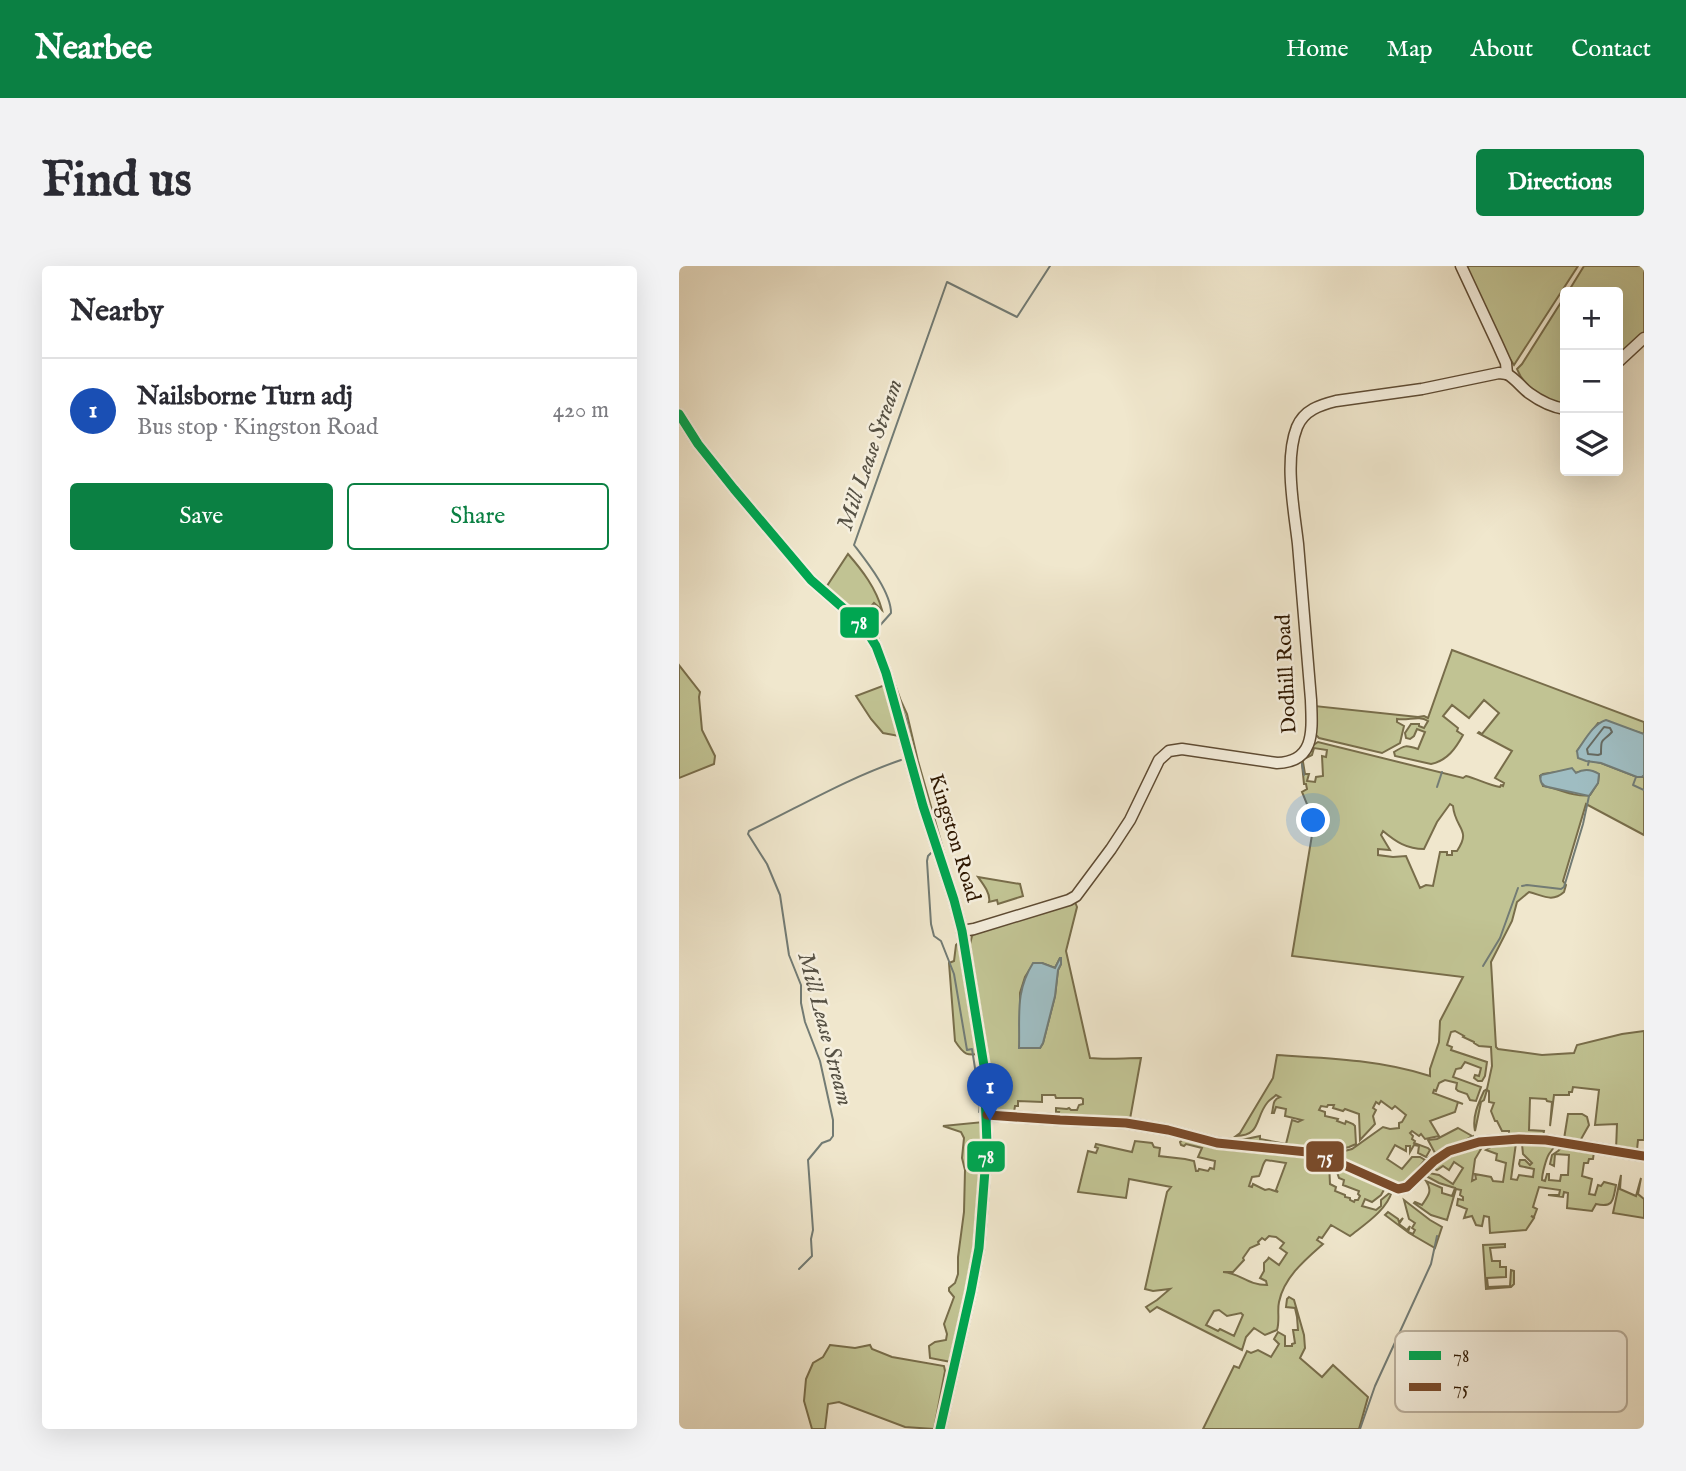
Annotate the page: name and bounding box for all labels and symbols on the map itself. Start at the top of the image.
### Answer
water label: Mill Lease Stream [831,376,909,534]
line badge: 78 [839,606,880,639]
text: 78 [851,612,867,636]
street label: Dodhill Road [1270,613,1304,734]
street label: Kingston Road [922,771,986,906]
your location [1296,803,1330,837]
water label: Mill Lease Stream [791,949,859,1109]
pin: 1 [967,1063,1013,1121]
line badge: 78 [966,1140,1006,1173]
line badge: 75 [1305,1140,1345,1173]
text: 78 [978,1146,994,1170]
text: 75 [1317,1146,1333,1170]
legend [1395,1331,1627,1412]
text: 78 [1453,1345,1469,1369]
text: 75 [1453,1377,1469,1401]

